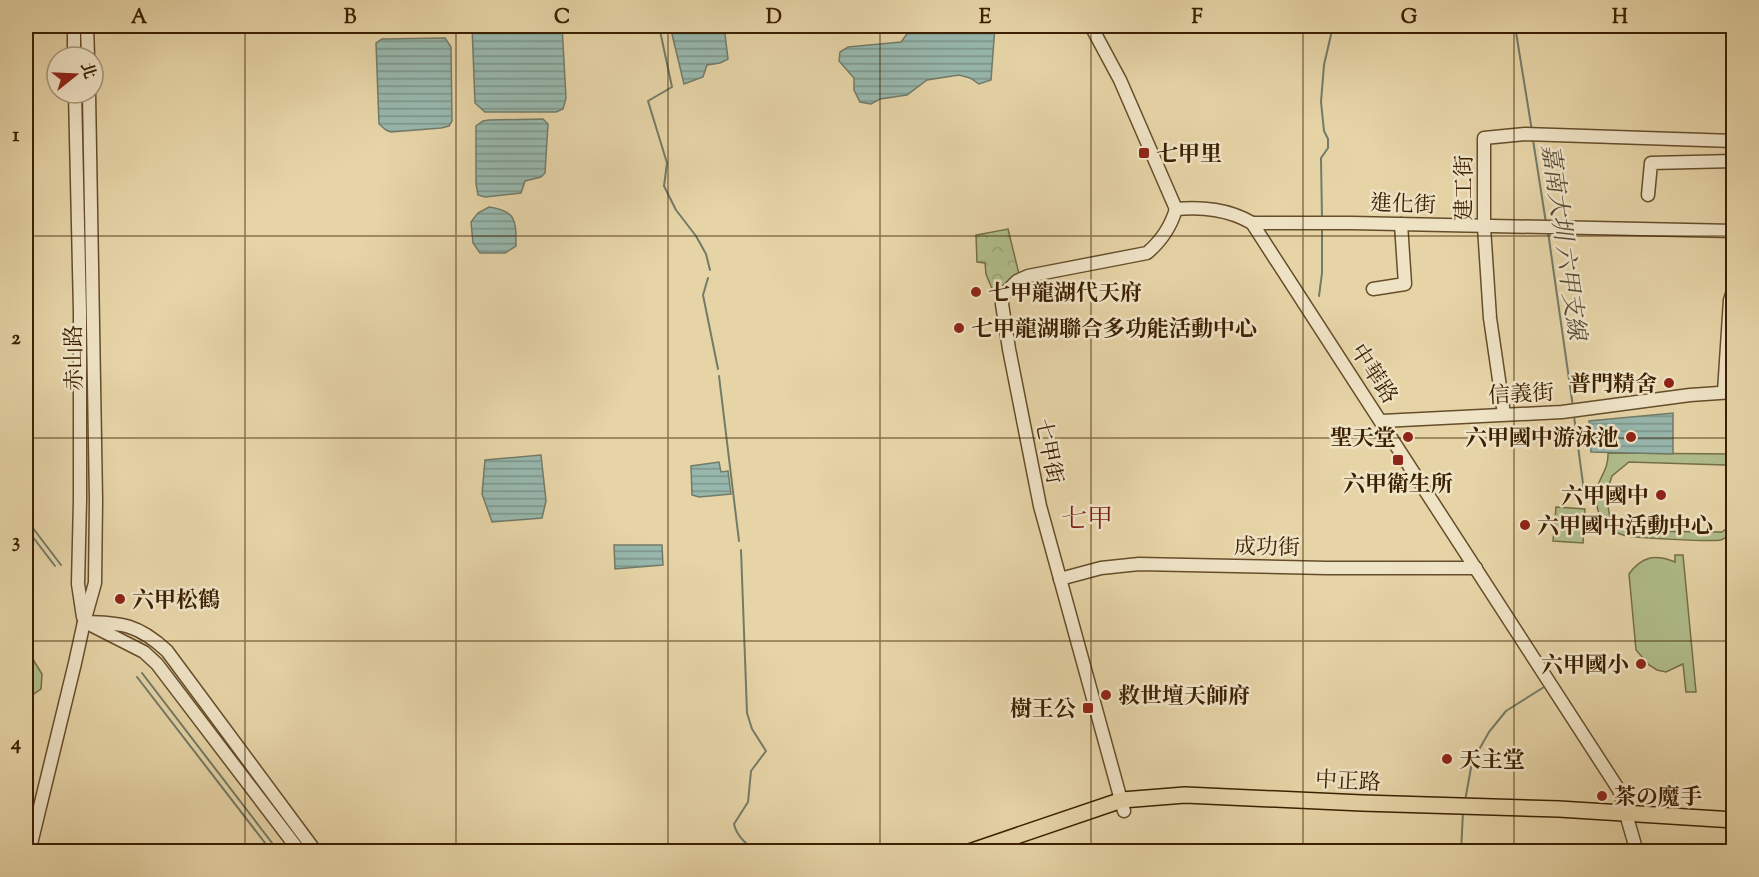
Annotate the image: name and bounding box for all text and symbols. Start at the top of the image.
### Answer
text: A [131,4,148,33]
text: B [344,4,357,33]
text: C [554,4,570,33]
text: D [766,4,782,33]
text: E [979,4,992,33]
text: F [1191,4,1203,33]
text: G [1401,4,1418,33]
text: H [1612,4,1628,33]
north arrow [45,45,105,105]
text: 北 [73,60,100,82]
text: 1 [13,122,20,151]
place label: 七甲里 [1156,140,1222,172]
water label: 嘉南大圳 六甲支線 [1531,142,1593,345]
marker: 七甲里 [1137,146,1151,160]
street label: 建工街 [1450,155,1482,221]
street label: 進化街 [1369,189,1436,223]
place label: 七甲龍湖代天府 [988,279,1142,311]
marker: 七甲龍湖代天府 [969,285,983,299]
place label: 七甲龍湖聯合多功能活動中心 [971,315,1257,347]
marker: 七甲龍湖聯合多功能活動中心 [952,321,966,335]
text: 2 [11,325,21,354]
street label: 赤山路 [59,325,93,391]
street label: 中華路 [1341,338,1404,411]
place label: 普門精舍 [1569,370,1657,402]
marker: 普門精舍 [1662,376,1676,390]
street label: 信義街 [1487,378,1555,414]
street label: 七甲街 [1025,416,1069,487]
place label: 聖天堂 [1330,424,1396,456]
place label: 六甲國中游泳池 [1465,424,1619,456]
marker: 聖天堂 [1401,430,1415,444]
marker: 六甲國中游泳池 [1624,430,1638,444]
marker: 六甲衛生所 [1391,453,1405,467]
place label: 六甲衛生所 [1343,470,1453,502]
place label: 六甲國中 [1561,482,1649,514]
marker: 六甲國中 [1654,488,1668,502]
district label: 七甲 [1061,502,1113,539]
place label: 六甲國中活動中心 [1537,512,1713,544]
marker: 六甲國中活動中心 [1518,518,1532,532]
text: 3 [12,528,20,557]
street label: 成功街 [1234,532,1300,566]
place label: 六甲松鶴 [132,586,220,618]
marker: 六甲松鶴 [113,592,127,606]
place label: 六甲國小 [1541,651,1629,683]
marker: 六甲國小 [1634,657,1648,671]
place label: 救世壇天師府 [1118,682,1250,714]
marker: 救世壇天師府 [1099,688,1113,702]
place label: 樹王公 [1010,695,1076,727]
marker: 樹王公 [1081,701,1095,715]
text: 4 [10,730,21,759]
place label: 天主堂 [1459,746,1525,778]
marker: 天主堂 [1440,752,1454,766]
street label: 中正路 [1314,765,1382,801]
place label: 茶の魔手 [1614,783,1702,815]
marker: 茶の魔手 [1595,789,1609,803]

